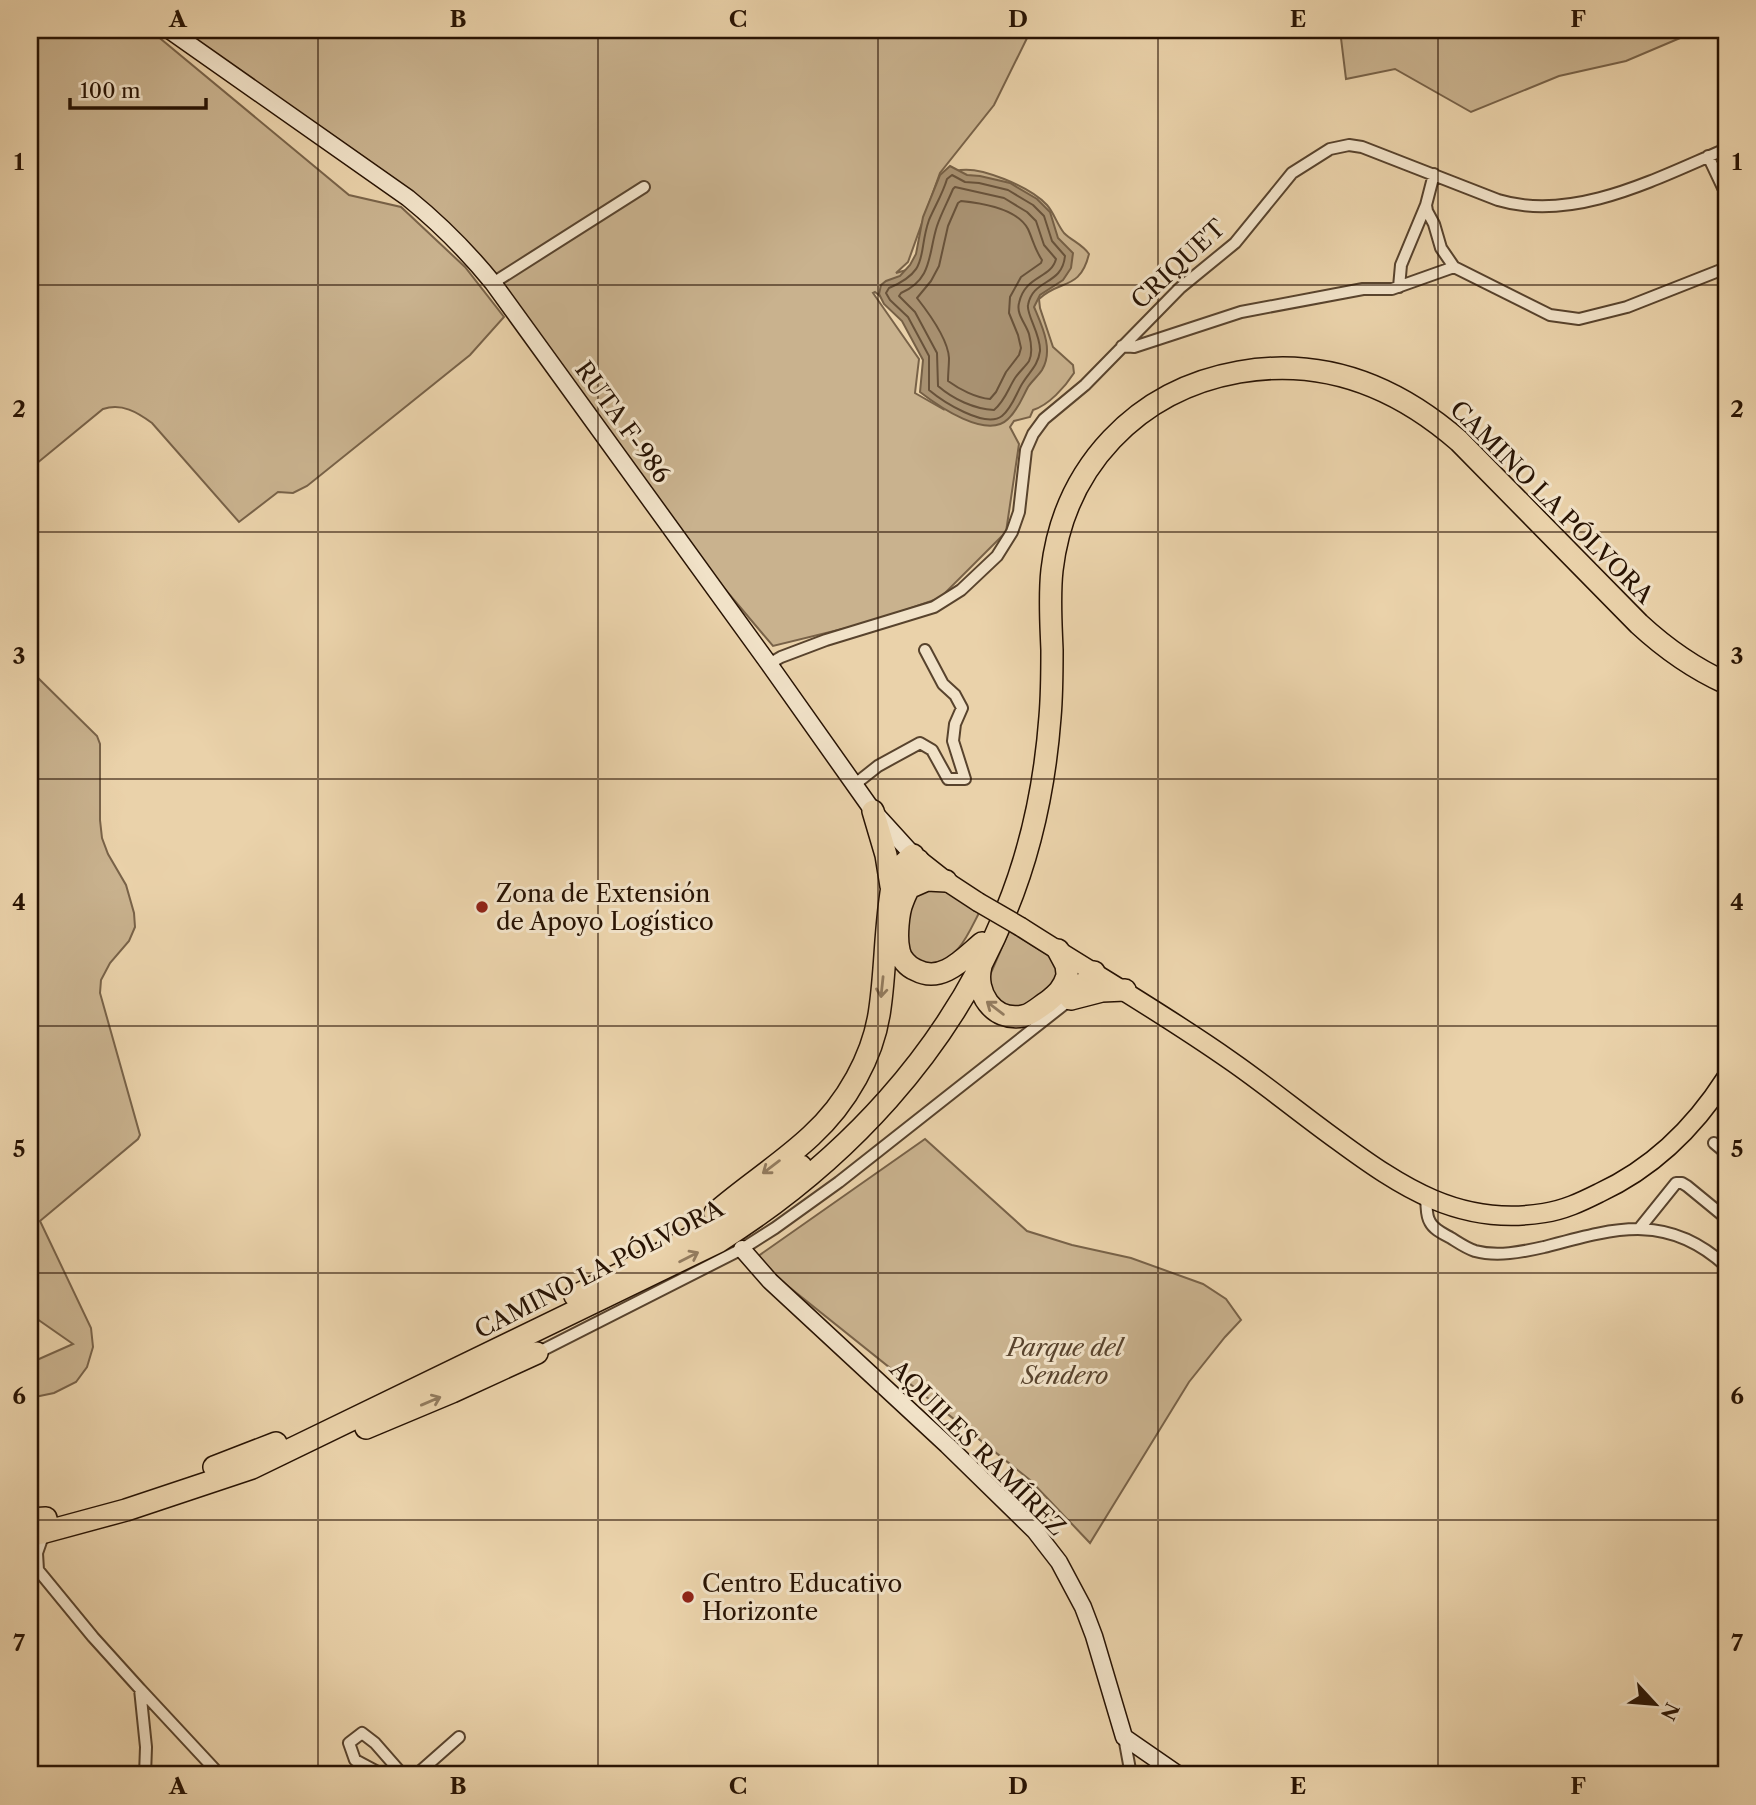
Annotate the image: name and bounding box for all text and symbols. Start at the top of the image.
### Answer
text: A [168,5,188,33]
text: B [449,5,467,33]
text: C [729,5,747,33]
text: D [1008,5,1028,33]
text: E [1290,5,1306,33]
text: F [1570,5,1586,33]
scale bar [70,66,206,110]
text: 100 m [80,78,141,103]
text: 1 [14,148,25,176]
text: 1 [1732,148,1743,176]
street label: CRIQUET [1125,213,1231,315]
street label: RUTA F-986 [569,356,677,488]
street label: CAMINO LA PÓLVORA [1444,394,1661,610]
text: 2 [12,395,26,423]
text: 2 [1730,395,1744,423]
text: 3 [13,642,26,670]
text: 3 [1731,642,1744,670]
place label: Zona de Extensión de Apoyo Logístico [496,879,714,936]
text: 4 [12,888,26,916]
text: 4 [1730,888,1744,916]
marker: Zona de Extensión de Apoyo Logístico [474,899,490,915]
one-way arrow [876,975,889,998]
one-way arrow [986,1001,1005,1015]
text: 5 [13,1135,25,1163]
text: 5 [1731,1135,1743,1163]
one-way arrow [762,1160,781,1175]
street label: CAMINO LA PÓLVORA [469,1192,729,1344]
one-way arrow [678,1250,699,1263]
park label: Parque del Sendero [1005,1333,1125,1390]
street label: AQUILES RAMÍREZ [884,1353,1072,1542]
text: 6 [12,1382,26,1410]
text: 6 [1730,1382,1744,1410]
one-way arrow [419,1394,441,1407]
place label: Centro Educativo Horizonte [702,1569,902,1626]
marker: Centro Educativo Horizonte [680,1589,696,1605]
text: 7 [13,1629,25,1657]
text: 7 [1731,1629,1743,1657]
north arrow [1620,1668,1690,1738]
text: N [1656,1699,1684,1724]
text: A [168,1772,188,1800]
text: B [449,1772,467,1800]
text: C [729,1772,747,1800]
text: D [1008,1772,1028,1800]
text: E [1290,1772,1306,1800]
text: F [1570,1772,1586,1800]

